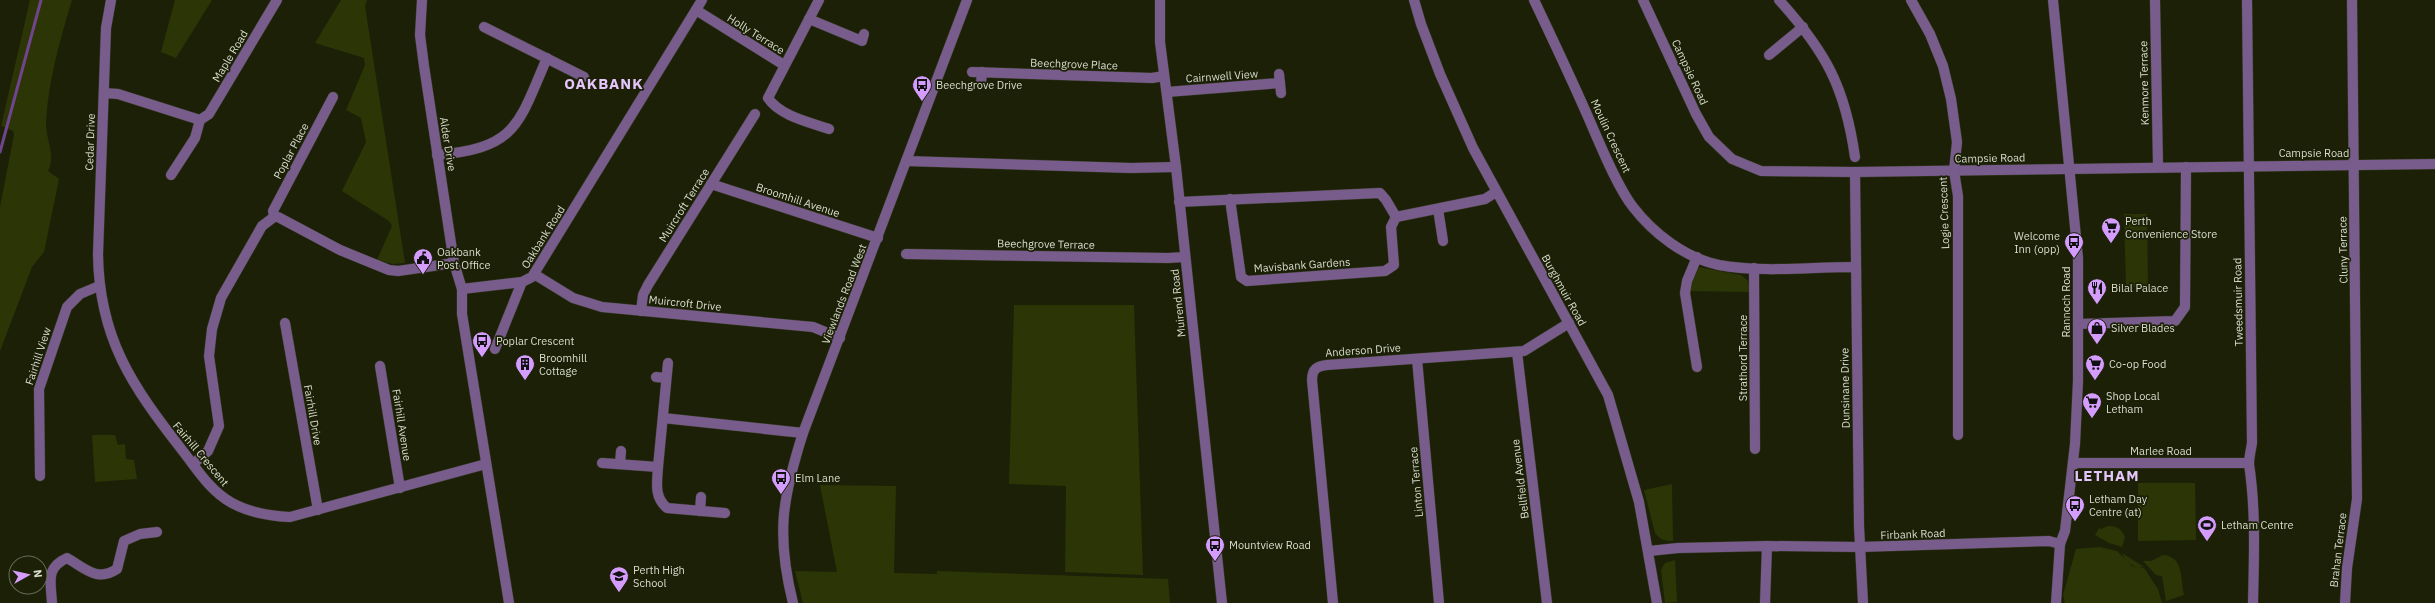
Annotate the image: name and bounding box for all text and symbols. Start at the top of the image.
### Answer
street label: Holly Terrace [725,11,787,57]
street label: Maple Road [209,27,251,85]
street label: Campsie Road [1669,37,1711,107]
street label: Kenmore Terrace [2136,41,2152,125]
street label: Beechgrove Place [1030,55,1118,73]
street label: Cairnwell View [1185,66,1259,86]
district label: OAKBANK [564,74,644,93]
bus stop icon: Beechgrove Drive [911,74,933,102]
place label: Beechgrove Drive [936,78,1022,92]
street label: Moulin Crescent [1588,97,1634,175]
street label: Cedar Drive [82,113,98,171]
street label: Alder Drive [437,116,459,172]
street label: Poplar Place [270,121,312,181]
street label: Campsie Road [2279,146,2349,160]
street label: Campsie Road [1955,150,2025,166]
street label: Muircroft Terrace [656,165,712,245]
street label: Logie Crescent [1936,176,1952,250]
street label: Broomhill Avenue [754,180,842,220]
street label: Oakbank Road [518,203,568,271]
place label: Perth Convenience Store [2125,214,2217,241]
supermarket icon: Perth Convenience Store [2100,216,2122,244]
street label: Cluny Terrace [2335,216,2351,284]
place label: Welcome Inn (opp) [2014,229,2060,256]
bus stop icon: Welcome Inn (opp) [2063,231,2085,259]
street label: Beechgrove Terrace [997,236,1095,252]
street label: Viewlands Road West [818,242,870,346]
place label: Oakbank Post Office [437,245,490,272]
public building icon: Oakbank Post Office [412,247,434,275]
street label: Burghmuir Road [1539,252,1589,328]
street label: Mavisbank Gardens [1253,255,1351,275]
street label: Tweedsmuir Road [2230,258,2246,346]
street label: Rannoch Road [2059,266,2073,338]
street label: Muirend Road [1167,268,1189,338]
restaurant icon: Bilal Palace [2086,277,2108,305]
place label: Bilal Palace [2111,281,2168,295]
street label: Muircroft Drive [648,292,722,314]
street label: Strathord Terrace [1736,315,1750,401]
shop icon: Silver Blades [2086,317,2108,345]
place label: Silver Blades [2111,321,2175,335]
street label: Fairhill View [22,325,54,387]
bus stop icon: Poplar Crescent [471,330,493,358]
place label: Poplar Crescent [496,334,574,348]
street label: Anderson Drive [1325,340,1401,360]
street label: Dunsinane Drive [1837,348,1853,428]
place label: Broomhill Cottage [539,351,587,378]
building icon: Broomhill Cottage [514,353,536,381]
supermarket icon: Co-op Food [2084,353,2106,381]
place label: Co-op Food [2109,357,2166,371]
street label: Fairhill Drive [301,384,325,446]
street label: Fairhill Avenue [389,388,415,462]
place label: Shop Local Letham [2106,389,2160,416]
supermarket icon: Shop Local Letham [2081,391,2103,419]
street label: Fairhill Crescent [170,419,232,489]
street label: Bellfield Avenue [1508,438,1532,520]
street label: Marlee Road [2130,444,2192,458]
street label: Linton Terrace [1406,446,1426,518]
district label: LETHAM [2074,466,2140,485]
bus stop icon: Elm Lane [770,467,792,495]
place label: Elm Lane [795,471,840,485]
place label: Letham Day Centre (at) [2089,492,2148,519]
bus stop icon: Letham Day Centre (at) [2064,494,2086,522]
street label: Brahan Terrace [2326,512,2350,588]
sports icon: Letham Centre [2196,514,2218,542]
place label: Letham Centre [2221,518,2294,532]
street label: Firbank Road [1880,526,1946,542]
bus stop icon: Mountview Road [1204,534,1226,562]
place label: Mountview Road [1229,538,1311,552]
north arrow [8,555,48,595]
place label: Perth High School [633,563,685,590]
school or university icon: Perth High School [608,565,630,593]
text: N [30,569,45,579]

